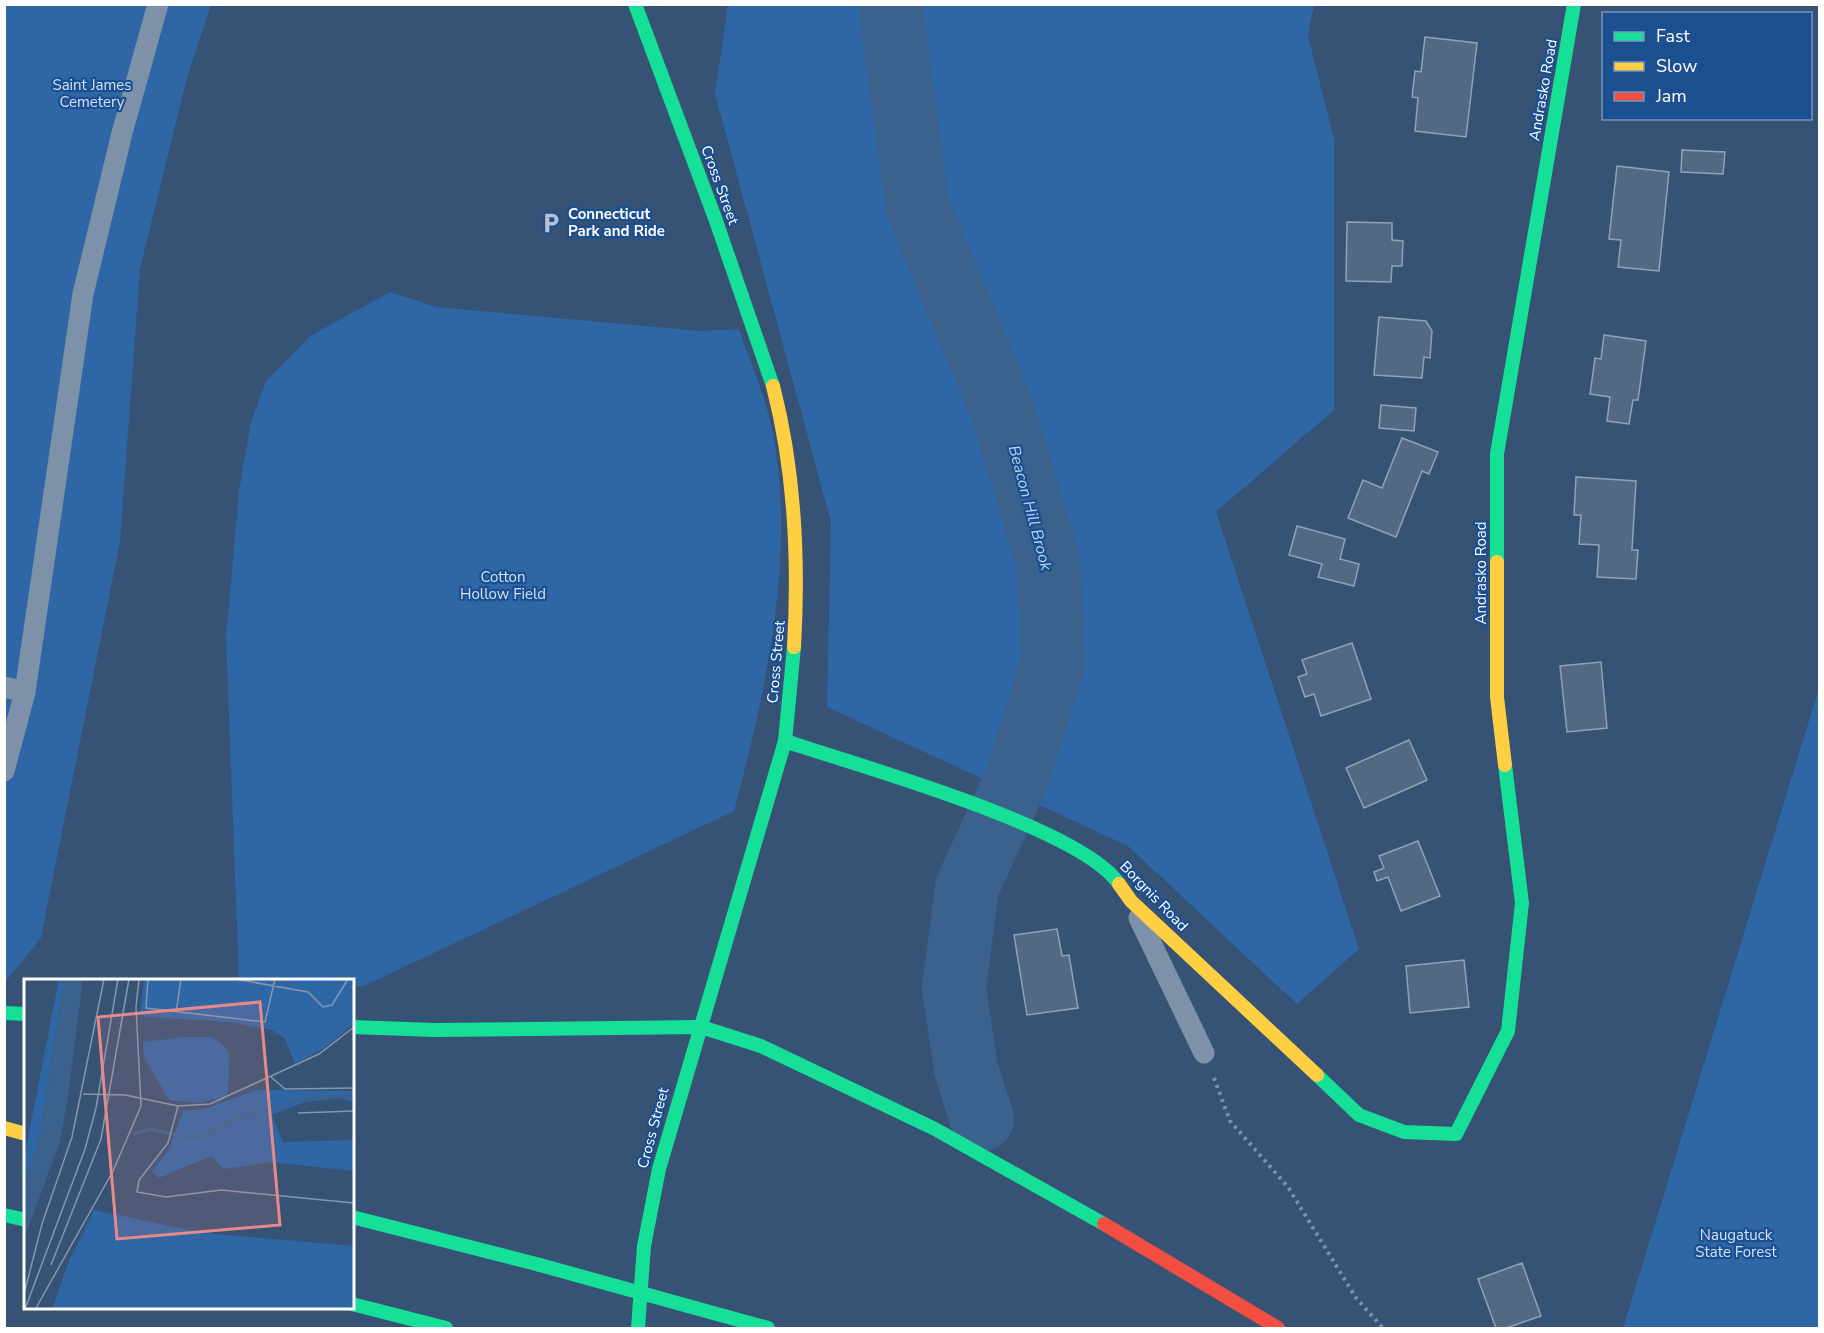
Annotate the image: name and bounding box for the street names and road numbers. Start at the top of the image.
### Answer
street label: Andrasko Road [1524,38,1562,142]
street label: Cross Street [696,143,744,228]
street label: Andrasko Road [1471,521,1491,625]
street label: Cross Street [762,619,790,704]
street label: Borgnis Road [1115,856,1193,936]
street label: Cross Street [633,1085,674,1171]

